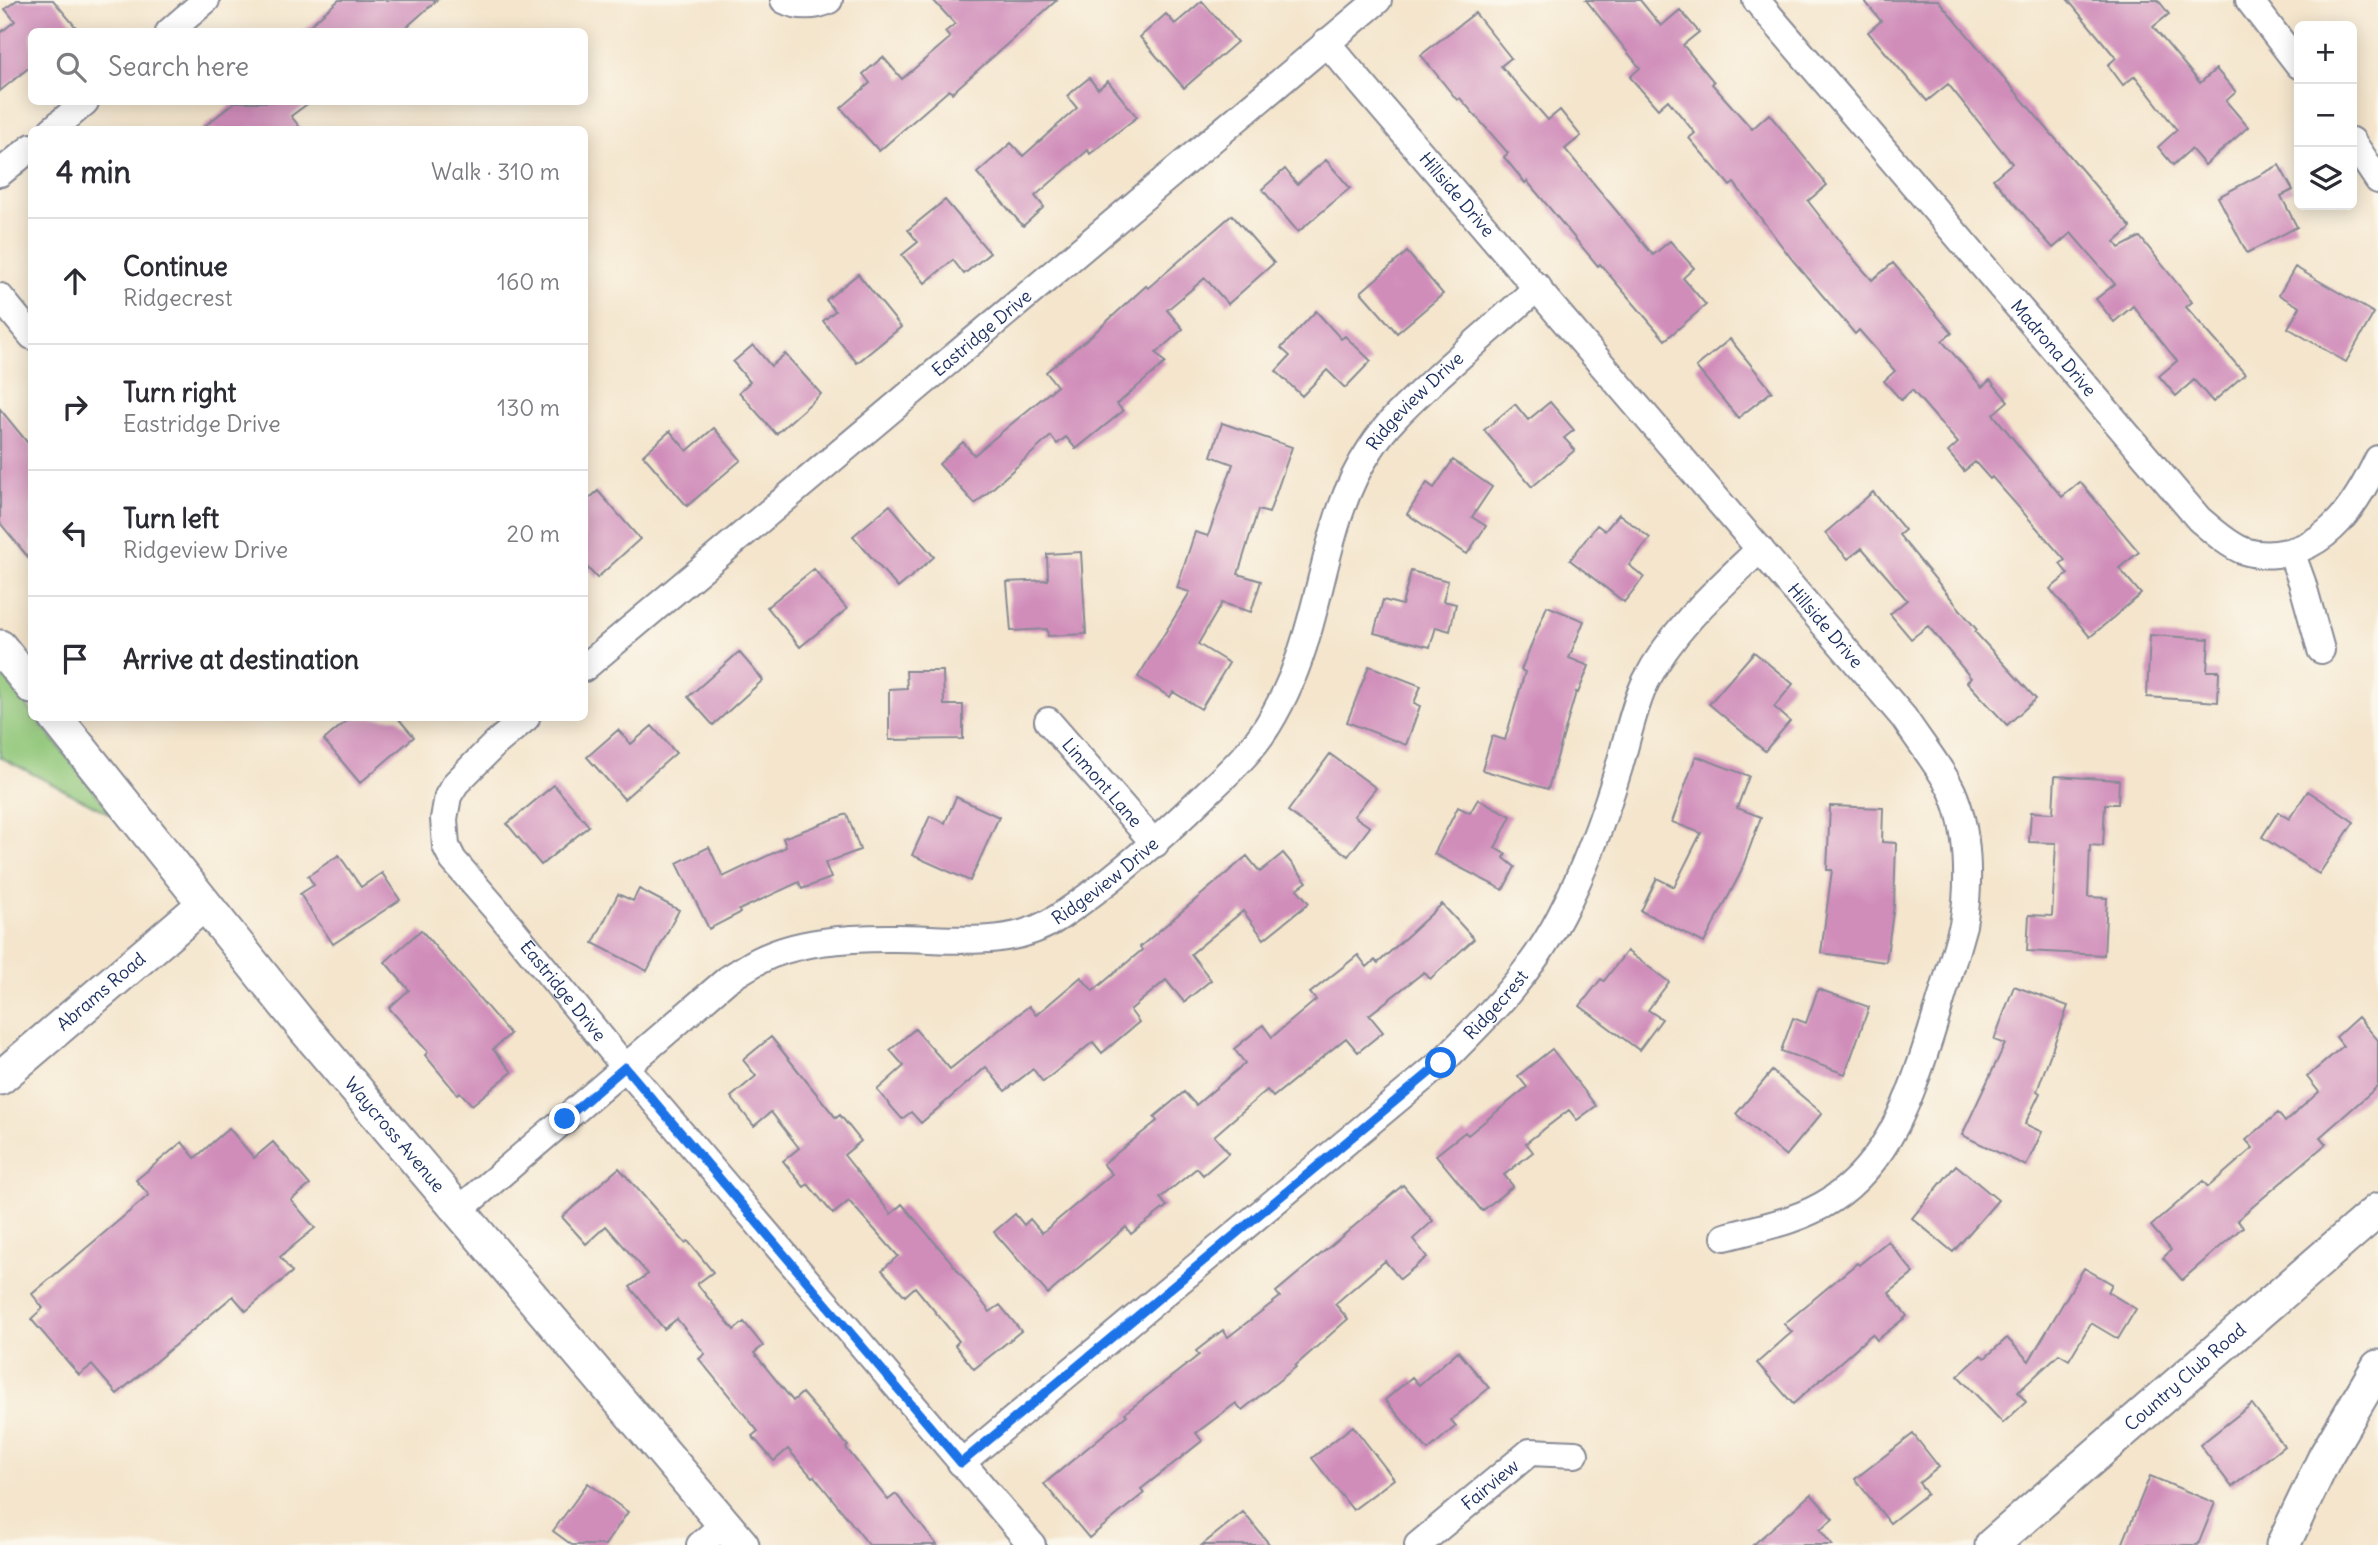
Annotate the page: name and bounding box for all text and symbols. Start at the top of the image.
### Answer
map controls [2294,21,2357,210]
button: + [2294,21,2357,84]
search box [28,28,588,105]
icon: search [52,48,90,86]
text: Search here [108,50,249,83]
button: − [2294,84,2357,147]
street label: Hillside Drive [1414,147,1500,242]
button: layers [2294,147,2357,210]
text: 4 min [56,153,131,191]
text: Walk · 310 m [431,157,560,186]
text: Continue [123,250,228,283]
icon: ahead [56,262,94,300]
text: 160 m [497,267,560,296]
text: Ridgecrest [123,283,233,312]
street label: Eastridge Drive [927,284,1036,381]
street label: Madrona Drive [2006,295,2101,401]
street label: Ridgeview Drive [1361,347,1468,454]
text: Turn right [123,376,236,409]
icon: right [56,388,94,426]
text: 130 m [497,393,560,422]
text: Eastridge Drive [123,409,281,438]
text: Turn left [123,502,219,535]
icon: left [56,514,94,552]
text: 20 m [507,519,560,548]
text: Ridgeview Drive [123,535,288,564]
street label: Hillside Drive [1783,578,1868,673]
icon: arrive [56,640,94,678]
text: Arrive at destination [123,643,359,676]
street label: Linmont Lane [1057,733,1147,832]
street label: Ridgeview Drive [1047,832,1163,930]
street label: Eastridge Drive [515,936,611,1046]
street label: Abrams Road [52,947,150,1036]
street label: Ridgecrest [1459,965,1533,1044]
route start [1425,1047,1456,1078]
street label: Waycross Avenue [340,1072,450,1197]
route end [549,1103,580,1134]
street label: Country Club Road [2120,1318,2251,1436]
street label: Fairview [1457,1454,1523,1515]

